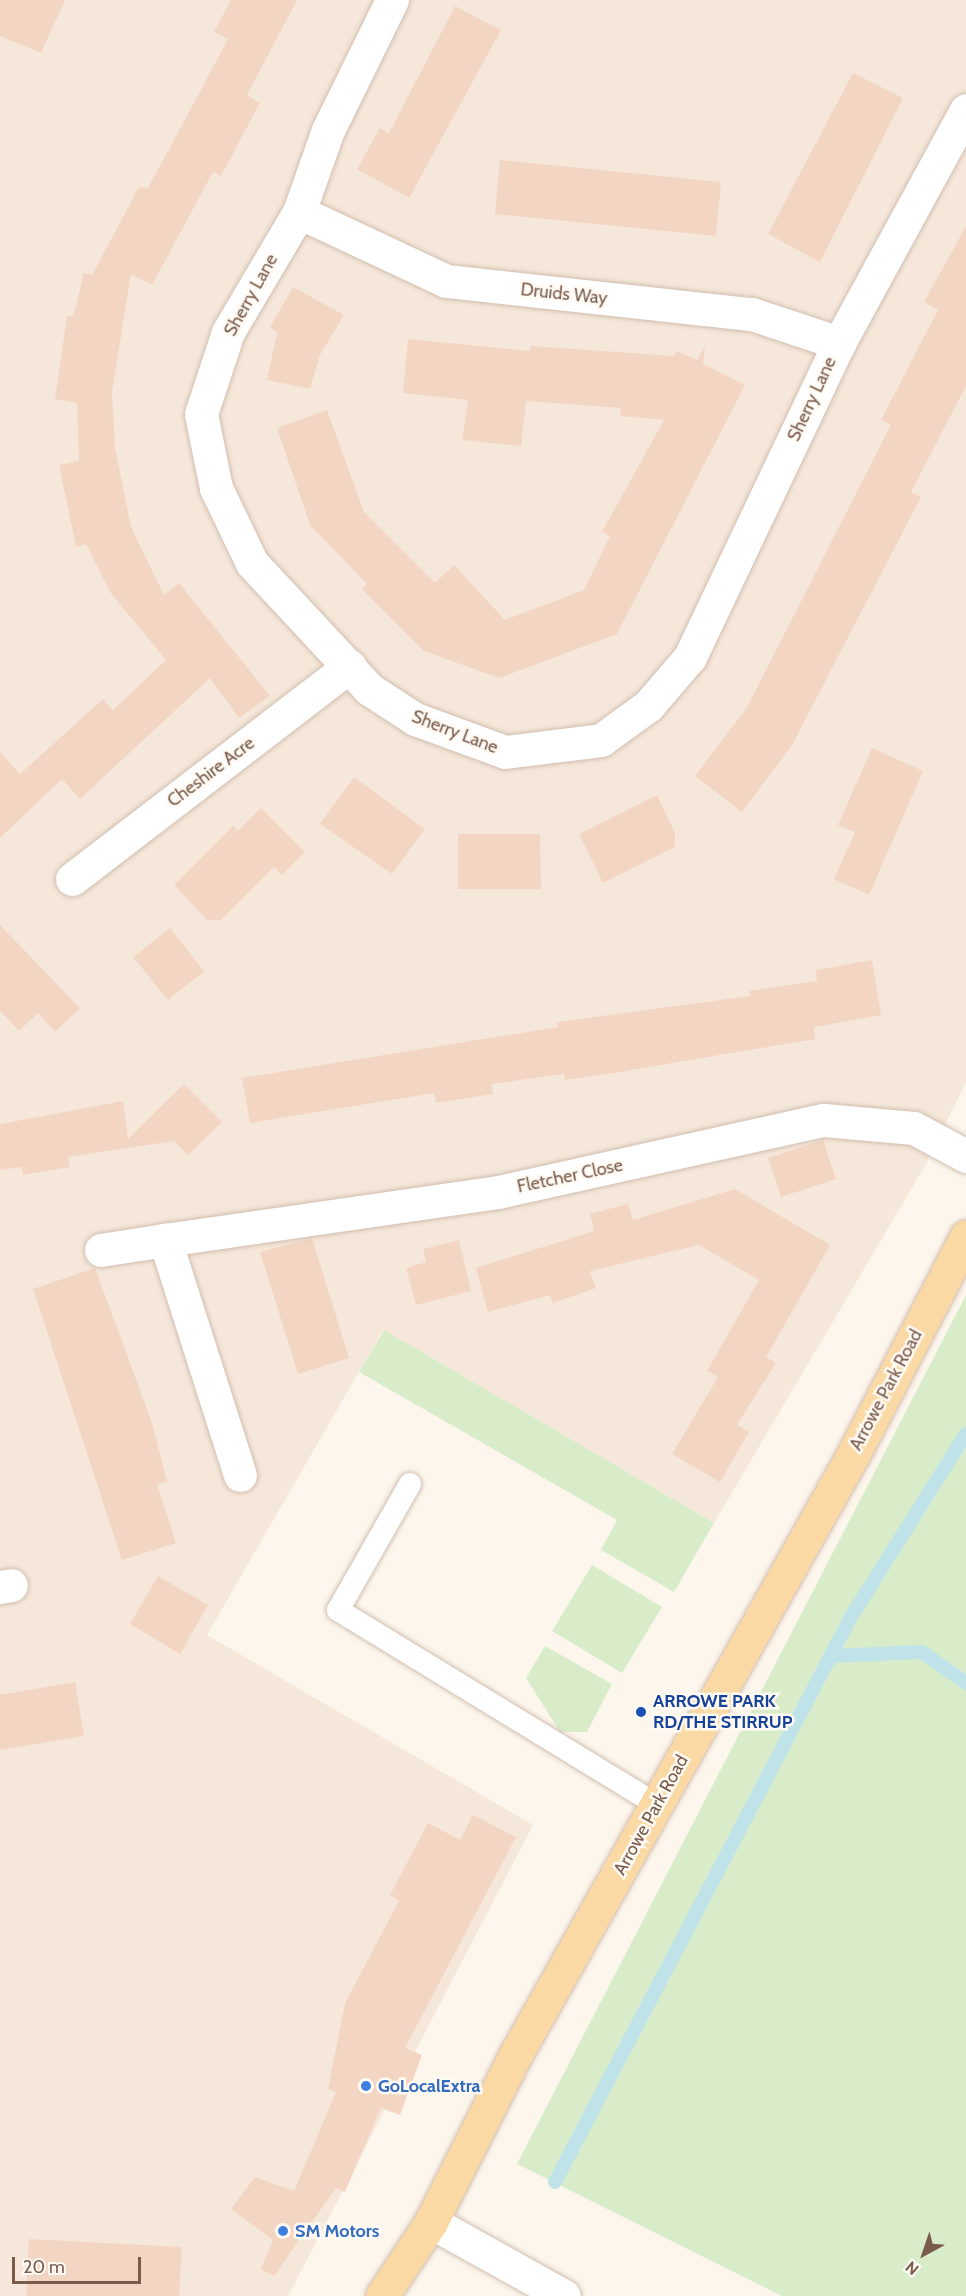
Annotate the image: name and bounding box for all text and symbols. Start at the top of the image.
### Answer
street label: Sherry Lane [220,250,282,340]
street label: Druids Way [520,279,608,309]
street label: Sherry Lane [783,353,841,445]
street label: Sherry Lane [409,706,501,758]
street label: Cheshire Acre [163,732,259,812]
street label: Fletcher Close [515,1154,625,1198]
street label: Arrowe Park Road [845,1326,927,1454]
place label: ARROWE PARK RD/THE STIRRUP [653,1691,792,1734]
marker: ARROWE PARK RD/THE STIRRUP [634,1705,648,1719]
street label: Arrowe Park Road [609,1751,693,1879]
place label: GoLocalExtra [378,2075,481,2097]
marker: GoLocalExtra [359,2079,373,2093]
place label: SM Motors [295,2220,379,2242]
marker: SM Motors [276,2224,290,2238]
north arrow [894,2224,954,2284]
scale bar [15,2245,144,2283]
text: 20 m [23,2256,65,2278]
text: N [902,2257,923,2279]

